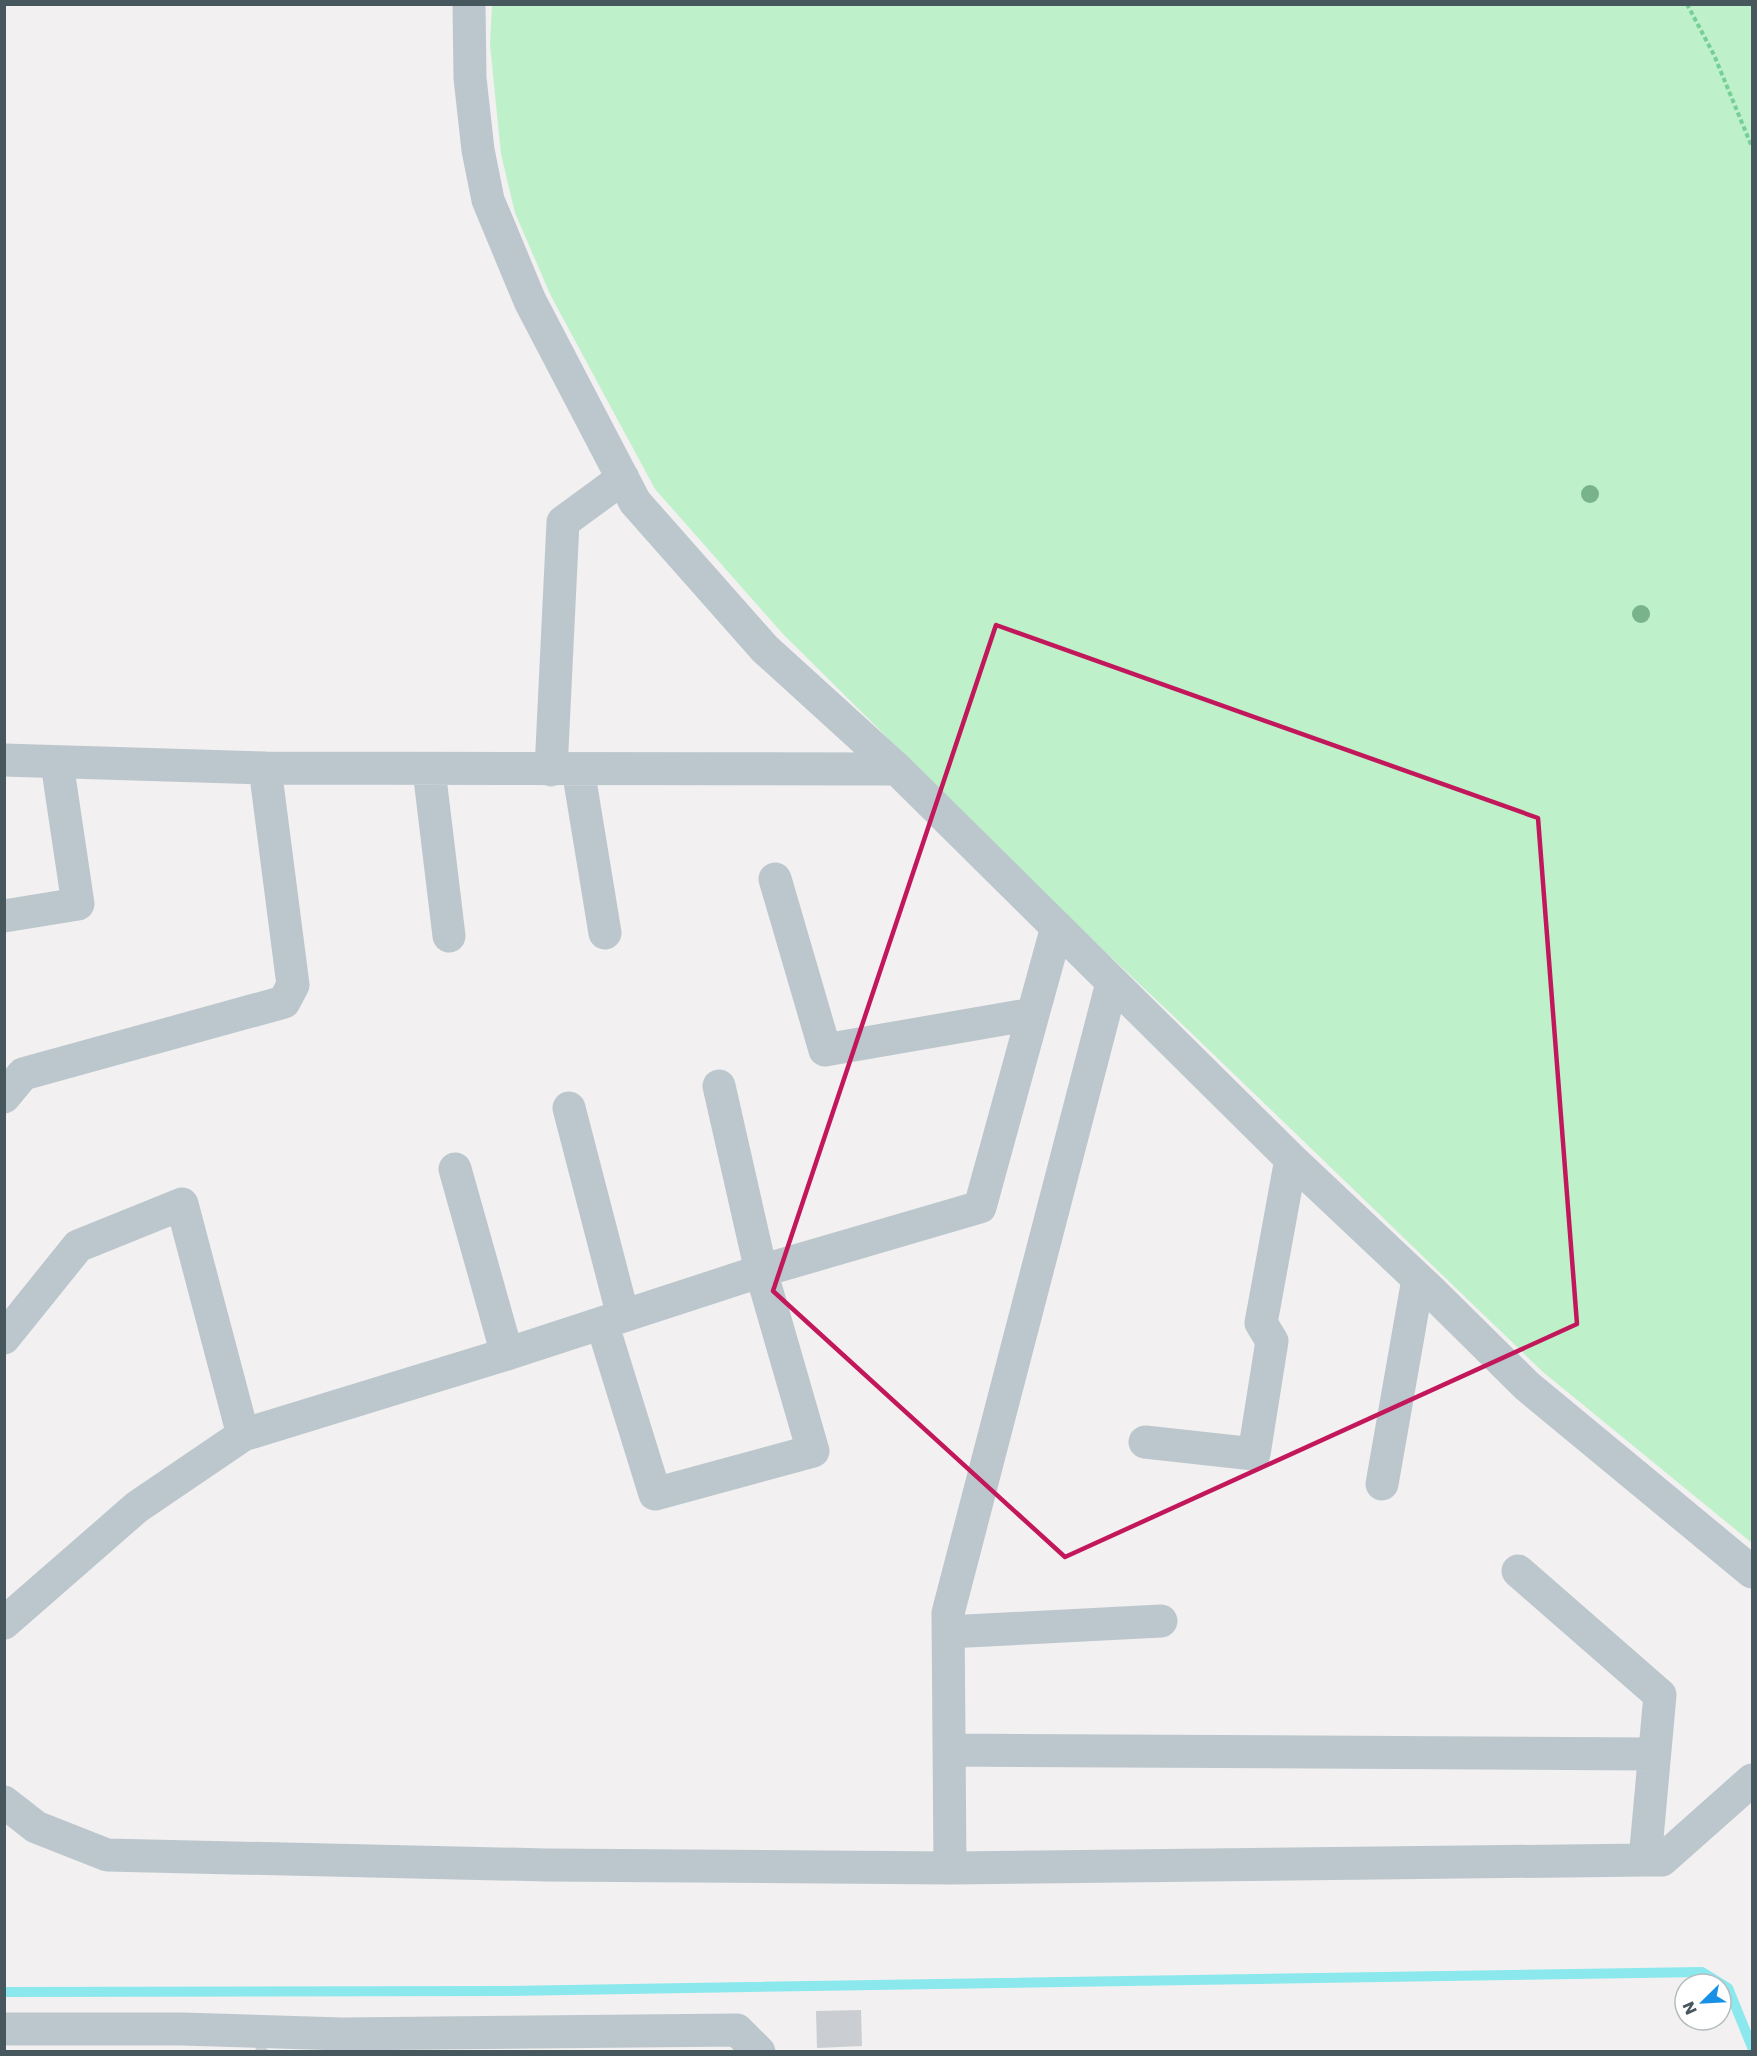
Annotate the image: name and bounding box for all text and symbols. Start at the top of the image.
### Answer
north arrow [1673,1972,1733,2032]
text: N [1677,1998,1703,2018]

